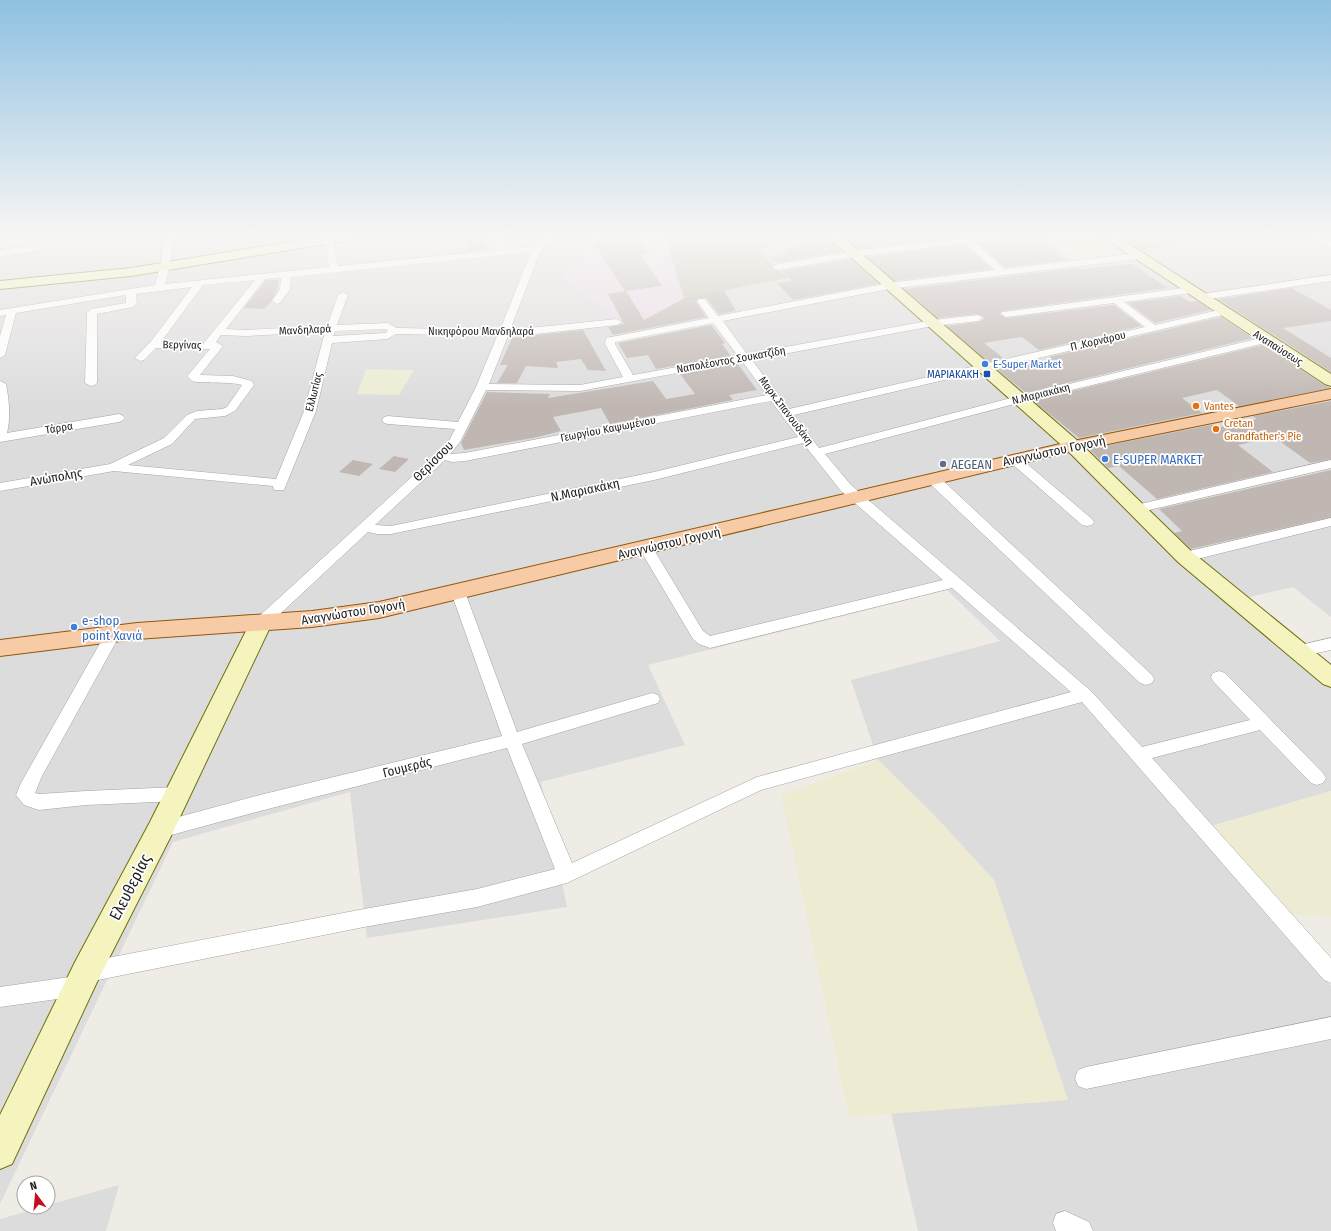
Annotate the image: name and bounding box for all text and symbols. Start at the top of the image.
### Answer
street label: Μανδηλαρά [278,322,332,338]
street label: Νικηφόρου Μανδηλαρά [428,325,534,338]
street label: Π .Κορνάρου [1069,328,1127,354]
street label: Αναπαύσεως [1251,328,1306,369]
street label: Βεργίνας [162,338,202,352]
street label: Ναπολέοντος Σουκατζίδη [675,344,787,376]
place label: E-Super Market [993,358,1062,371]
marker: E-Super Market [980,359,990,369]
place label: ΜΑΡΙΑΚΑΚΗ [927,368,979,381]
marker: ΜΑΡΙΑΚΑΚΗ [982,369,992,379]
street label: Ελλωτίας [303,371,325,413]
street label: Μαρκ.Σπανουδάκη [756,374,816,448]
street label: Ν.Μαριακάκη [1011,381,1071,407]
place label: Vantes [1204,400,1234,413]
marker: Vantes [1191,401,1201,411]
street label: Γεωργίου Καψωμένου [559,413,657,445]
place label: Cretan Grandfather's Pie [1224,417,1301,443]
street label: Τάρρα [44,419,74,437]
marker: Cretan Grandfather's Pie [1211,424,1221,434]
street label: Αναγνώστου Γογονή [1001,433,1107,469]
street label: Θερίσσου [410,438,456,484]
place label: E-SUPER MARKET [1113,452,1202,467]
marker: E-SUPER MARKET [1100,454,1110,464]
place label: AEGEAN [951,457,992,472]
marker: AEGEAN [938,459,948,469]
street label: Ανώπολης [29,465,84,489]
street label: Ν.Μαριακάκη [549,475,621,505]
street label: Αναγνώστου Γογονή [616,524,722,562]
street label: Αναγνώστου Γογονή [300,596,406,628]
place label: e-shop point Χανιά [82,613,142,643]
marker: e-shop point Χανιά [69,622,79,632]
street label: Γουμεράς [381,754,433,780]
street label: Ελευθερίας [105,850,155,923]
north arrow [16,1175,56,1215]
text: N [28,1179,38,1193]

